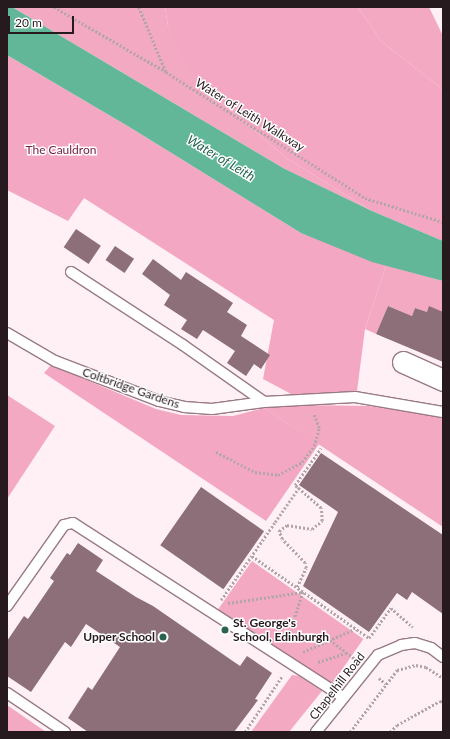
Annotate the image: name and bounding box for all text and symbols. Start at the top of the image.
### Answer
scale bar [10,8,76,34]
text: 20 m [15,15,42,30]
street label: Water of Leith Walkway [192,75,308,155]
water label: Water of Leith [184,132,258,184]
park label: The Cauldron [26,143,96,157]
street label: Coltbridge Gardens [81,365,181,411]
place label: St. George's School, Edinburgh [233,616,329,644]
marker: St. George's School, Edinburgh [220,625,230,635]
place label: Upper School [83,630,155,644]
marker: Upper School [158,632,168,642]
street label: Chapelhill Road [306,649,368,723]

